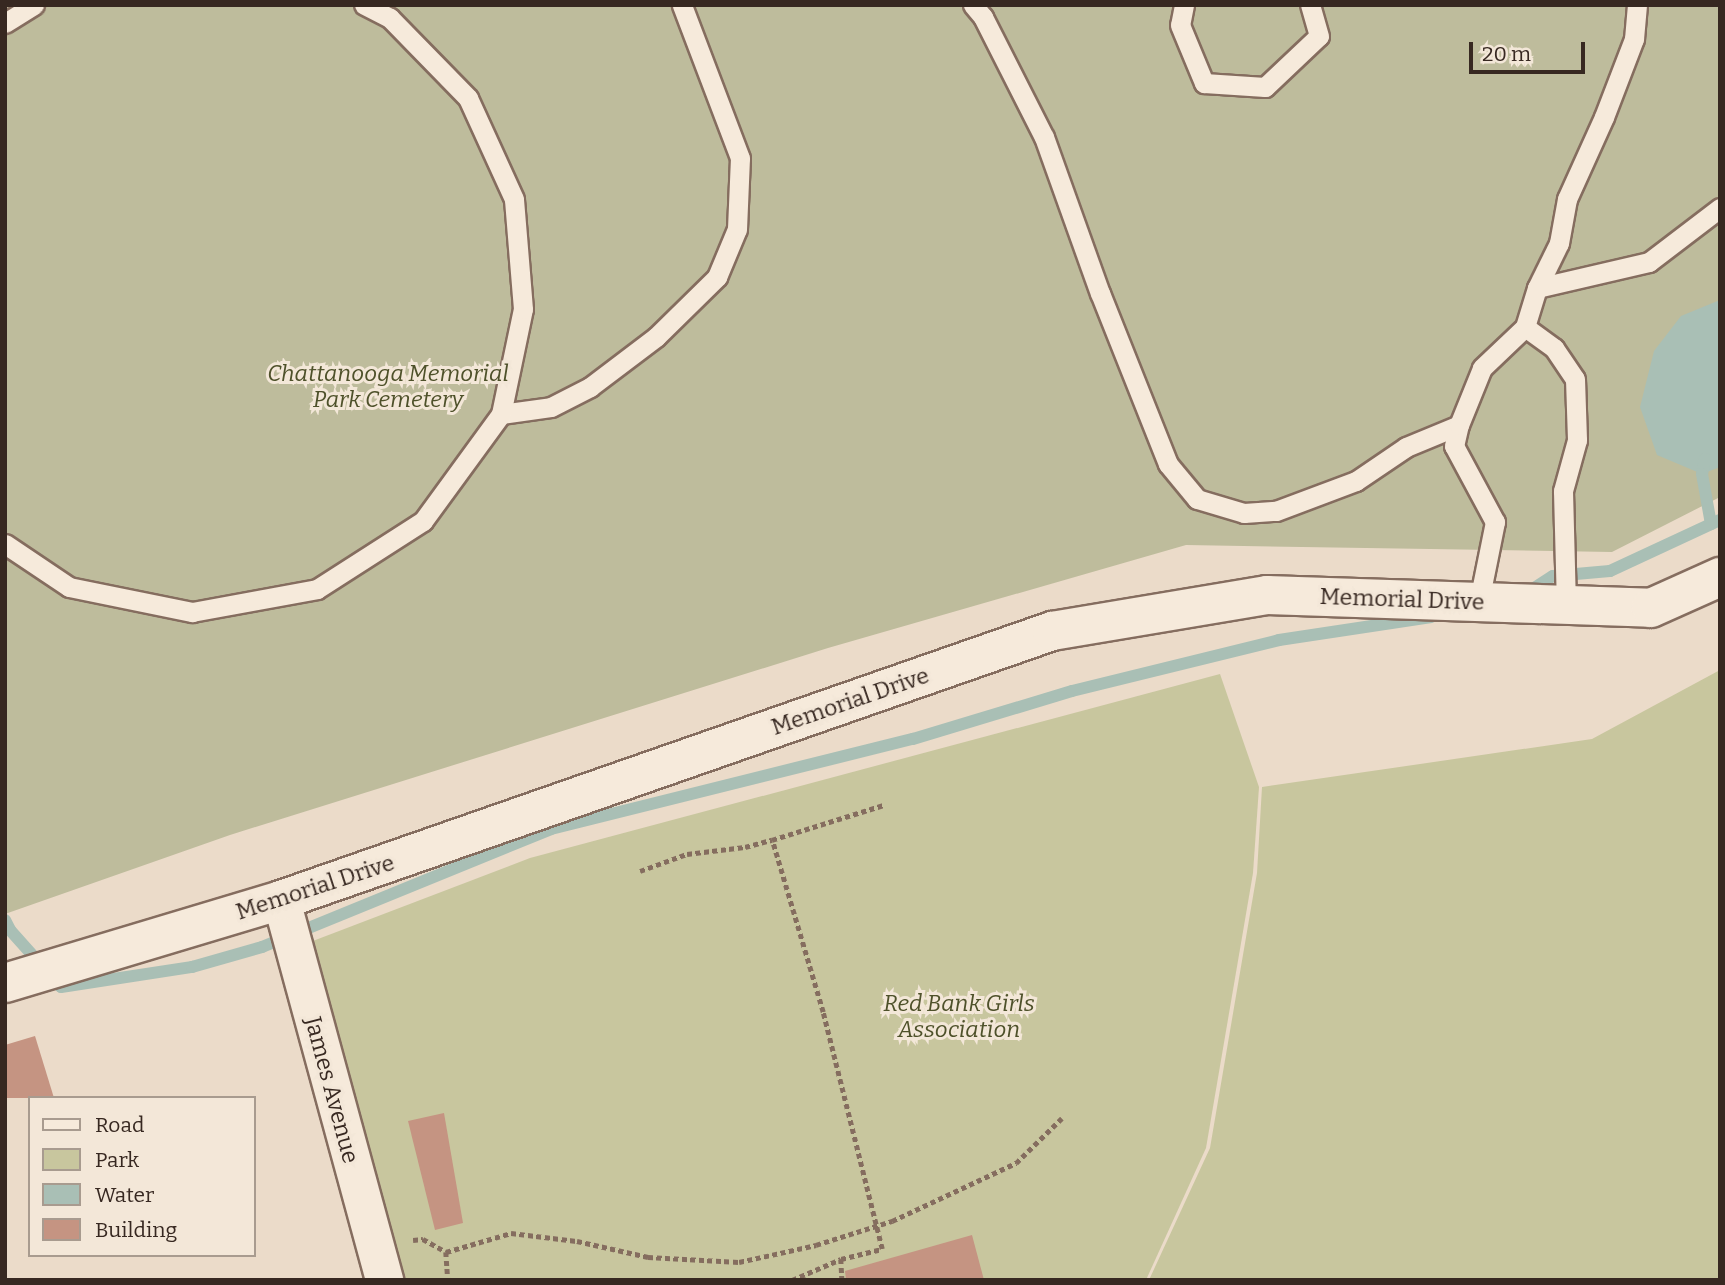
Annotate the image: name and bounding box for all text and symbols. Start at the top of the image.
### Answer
scale bar [1473,28,1588,72]
text: 20 m [1482,41,1531,67]
park label: Chattanooga Memorial Park Cemetery [267,359,509,413]
street label: Memorial Drive [1319,582,1485,616]
street label: Memorial Drive [768,661,932,741]
street label: Memorial Drive [232,848,398,926]
park label: Red Bank Girls Association [883,989,1035,1043]
street label: James Avenue [299,1014,365,1166]
legend [28,1096,256,1257]
text: Road [95,1112,144,1138]
text: Park [95,1147,139,1173]
text: Water [95,1182,154,1208]
text: Building [95,1217,177,1243]

